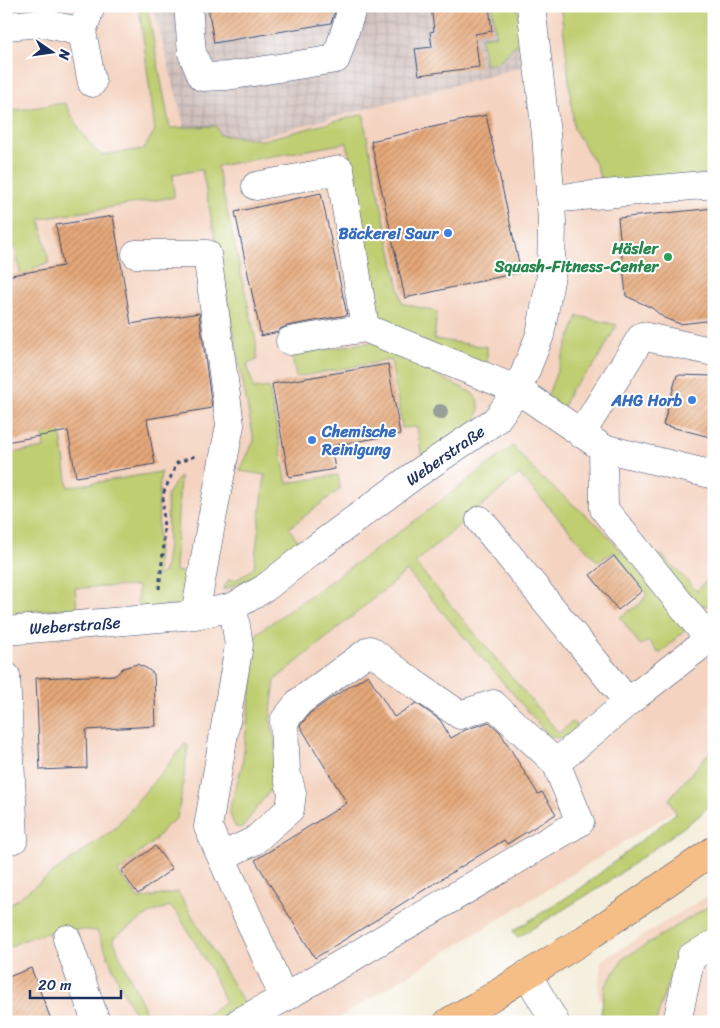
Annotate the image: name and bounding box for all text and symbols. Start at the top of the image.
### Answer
north arrow [28,28,78,78]
text: N [51,46,78,63]
place label: Bäckerei Saur [339,219,439,248]
marker: Bäckerei Saur [442,227,454,239]
place label: Häsler Squash-Fitness-Center [494,234,659,281]
marker: Häsler Squash-Fitness-Center [662,251,674,263]
place label: AHG Horb [610,386,682,415]
marker: AHG Horb [686,394,698,406]
place label: Chemische Reinigung [321,417,396,464]
street label: Weberstraße [399,417,491,494]
marker: Chemische Reinigung [306,434,318,446]
street label: Weberstraße [28,608,122,643]
scale bar [30,968,121,1000]
text: 20 m [38,972,72,998]

